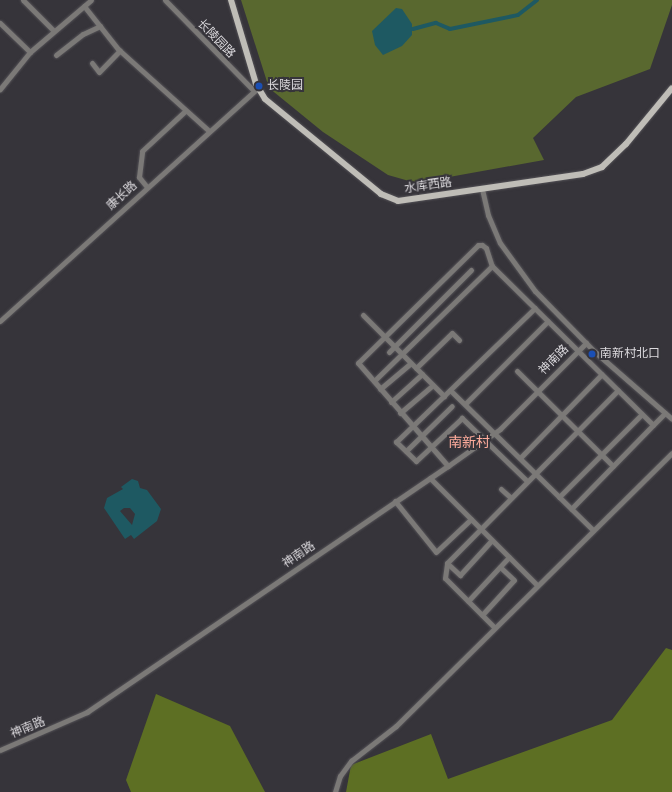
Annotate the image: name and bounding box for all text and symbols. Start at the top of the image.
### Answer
street label: 长陵园路 [194,17,238,61]
place label: 长陵园 [267,79,303,93]
marker: 长陵园 [254,81,264,91]
street label: 水库西路 [403,176,453,196]
street label: 康长路 [104,179,140,213]
street label: 神南路 [536,342,572,378]
place label: 南新村北口 [600,347,660,361]
marker: 南新村北口 [587,349,597,359]
district label: 南新村 [448,434,490,450]
street label: 神南路 [280,539,318,571]
street label: 神南路 [9,715,47,741]

